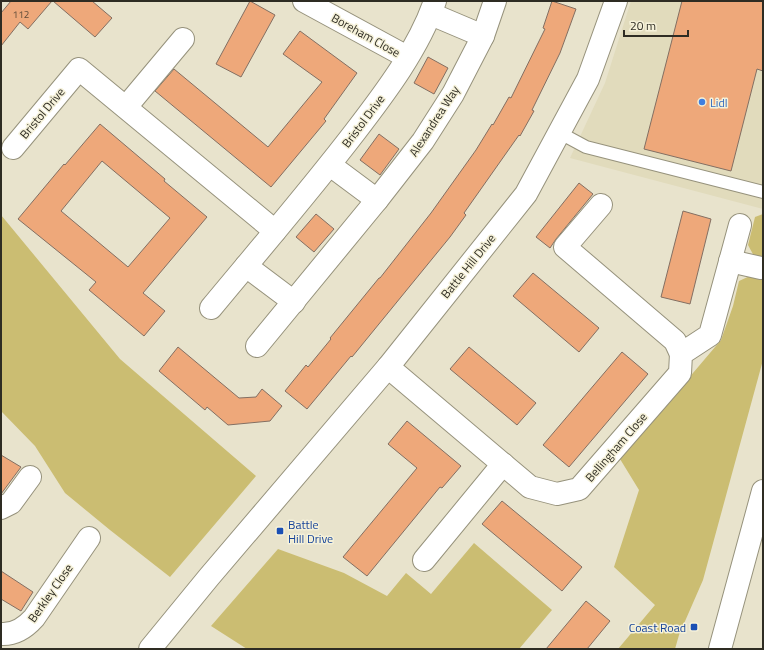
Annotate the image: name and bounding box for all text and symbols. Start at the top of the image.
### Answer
house number: 112 [13,7,29,22]
street label: Boreham Close [328,8,404,62]
scale bar [624,12,688,38]
text: 20 m [630,16,656,35]
street label: Alexandrea Way [404,82,464,160]
street label: Bristol Drive [15,83,69,143]
street label: Bristol Drive [337,91,389,151]
place label: Lidl [710,93,728,112]
marker: Lidl [697,97,707,107]
street label: Battle Hill Drive [436,230,500,302]
street label: Bellingham Close [580,408,652,486]
place label: Battle Hill Drive [288,515,333,548]
marker: Battle Hill Drive [275,526,285,536]
street label: Berkley Close [23,560,77,626]
place label: Coast Road [629,618,686,637]
marker: Coast Road [689,622,699,632]

